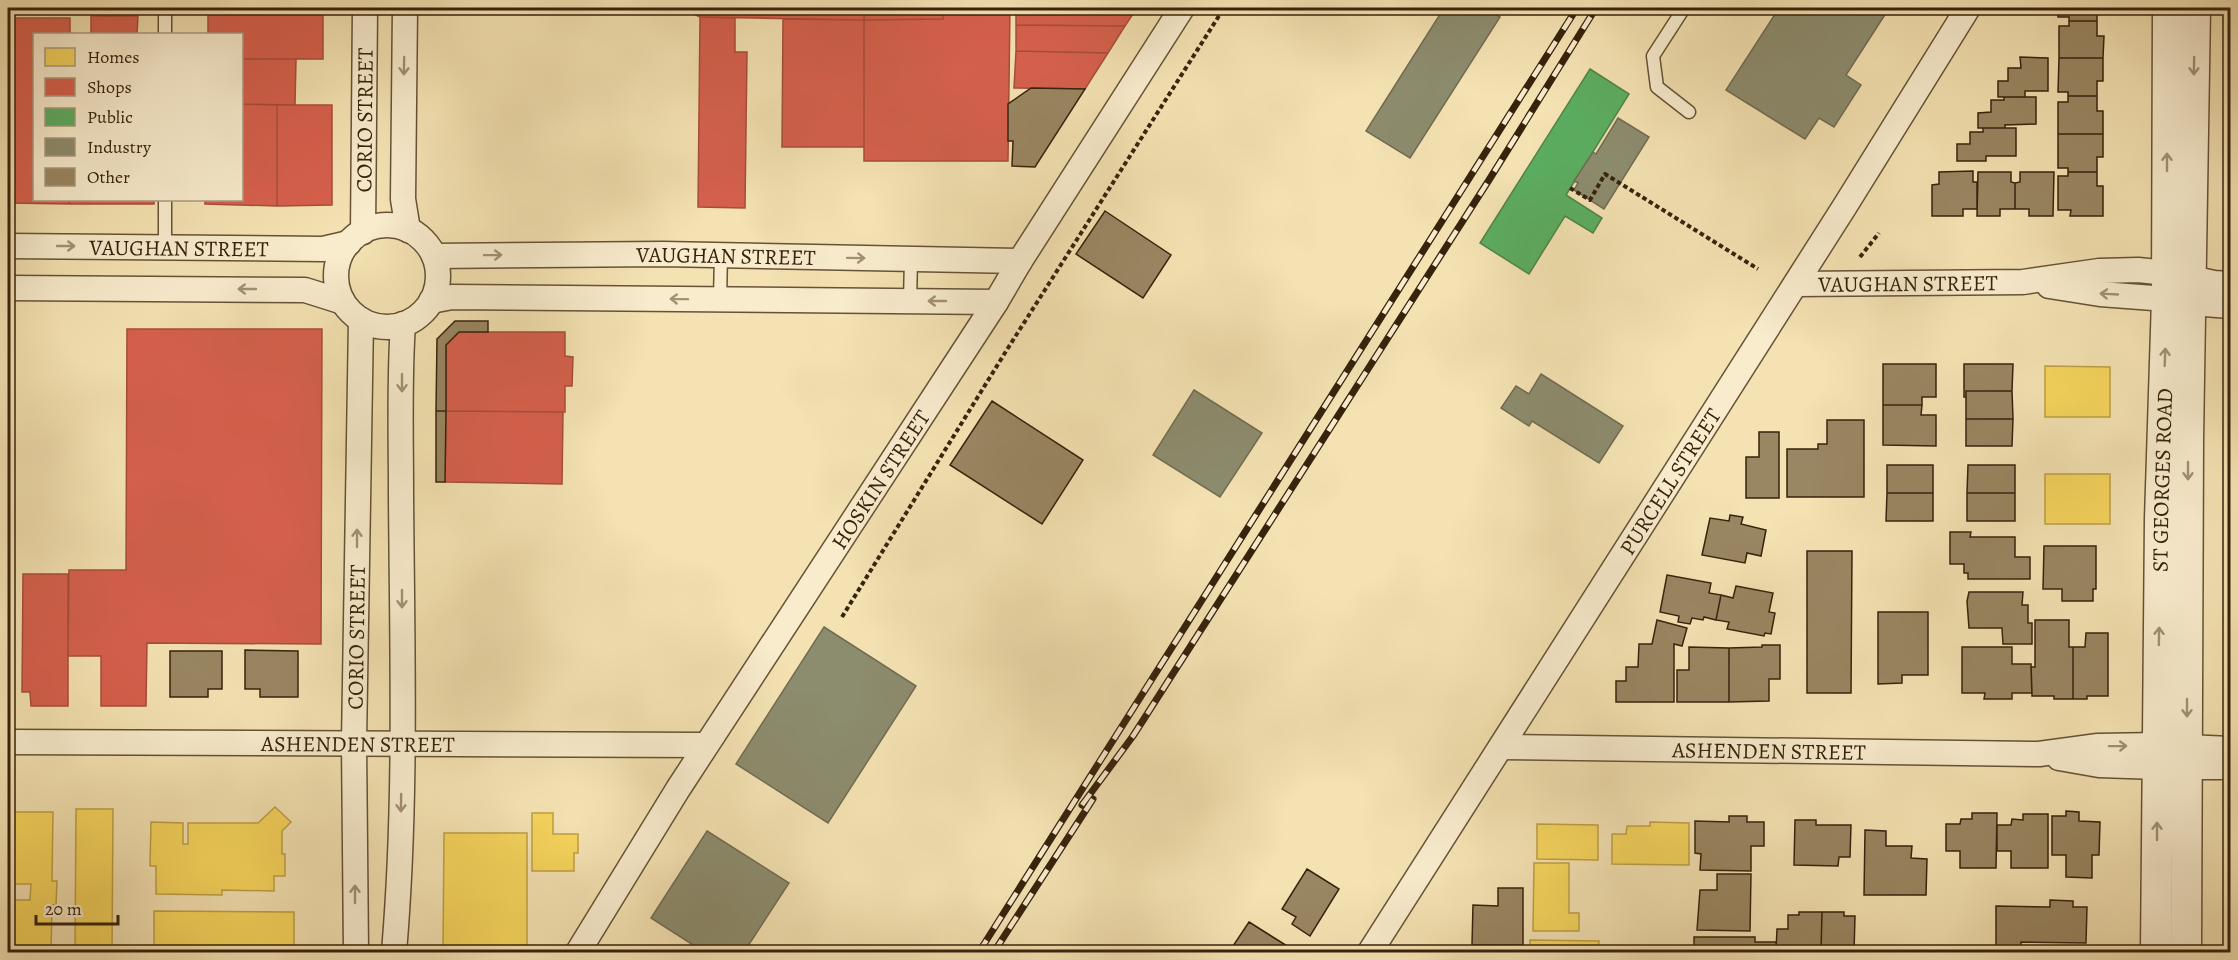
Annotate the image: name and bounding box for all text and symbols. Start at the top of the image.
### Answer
legend [33,33,243,201]
text: Homes [87,45,139,69]
street label: CORIO STREET [349,47,381,193]
one-way arrow [398,55,410,75]
one-way arrow [2188,55,2199,75]
text: Shops [87,75,132,99]
text: Public [87,105,133,129]
text: Industry [87,135,152,159]
one-way arrow [2162,153,2173,173]
text: Other [87,165,130,189]
street label: VAUGHAN STREET [88,233,269,264]
one-way arrow [55,240,75,252]
street label: VAUGHAN STREET [635,240,816,273]
one-way arrow [482,250,502,261]
one-way arrow [845,252,865,263]
street label: VAUGHAN STREET [1817,268,1998,300]
one-way arrow [237,283,257,295]
one-way arrow [2099,288,2119,299]
one-way arrow [670,293,690,305]
one-way arrow [928,295,948,307]
one-way arrow [2160,348,2171,368]
one-way arrow [396,372,407,392]
street label: ST GEORGES ROAD [2146,388,2180,572]
street label: PURCELL STREET [1613,403,1728,561]
street label: HOSKIN STREET [825,404,937,555]
one-way arrow [2182,460,2194,480]
one-way arrow [351,528,363,548]
street label: CORIO STREET [341,564,373,710]
one-way arrow [396,588,408,608]
one-way arrow [2153,627,2165,647]
one-way arrow [2181,697,2193,717]
street label: ASHENDEN STREET [260,729,455,760]
street label: ASHENDEN STREET [1671,735,1866,768]
one-way arrow [2108,740,2128,752]
one-way arrow [395,792,407,812]
one-way arrow [2151,822,2163,842]
one-way arrow [349,885,361,905]
scale bar [36,888,118,926]
text: 20 m [45,897,82,921]

